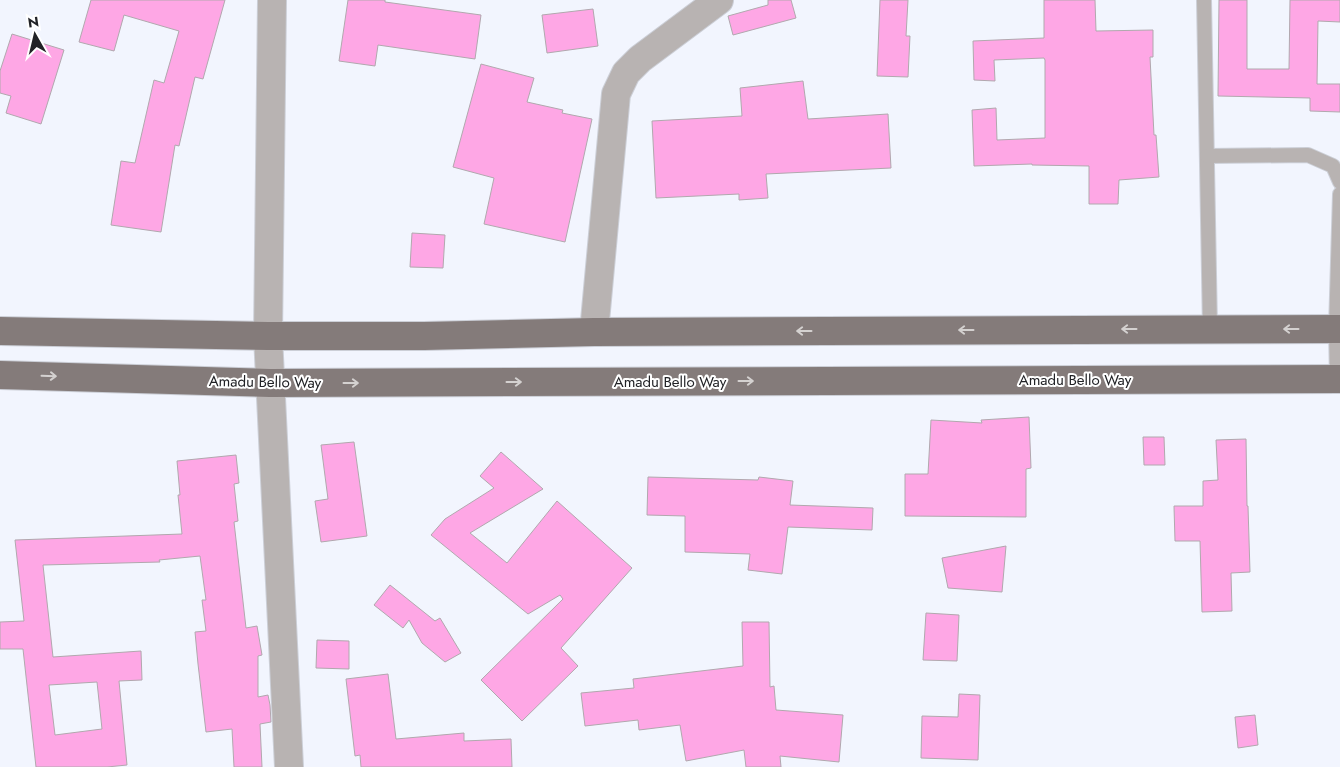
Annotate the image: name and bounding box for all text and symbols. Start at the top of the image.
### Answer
north arrow [10,10,60,60]
text: N [26,11,40,33]
one-way arrow [1121,324,1138,334]
one-way arrow [1284,324,1300,334]
one-way arrow [959,325,975,335]
one-way arrow [796,326,812,336]
street label: Amadu Bello Way [1019,369,1132,391]
street label: Amadu Bello Way [209,370,322,394]
one-way arrow [40,371,56,381]
street label: Amadu Bello Way [614,371,727,393]
one-way arrow [505,377,521,387]
one-way arrow [738,377,754,386]
one-way arrow [342,378,359,388]

